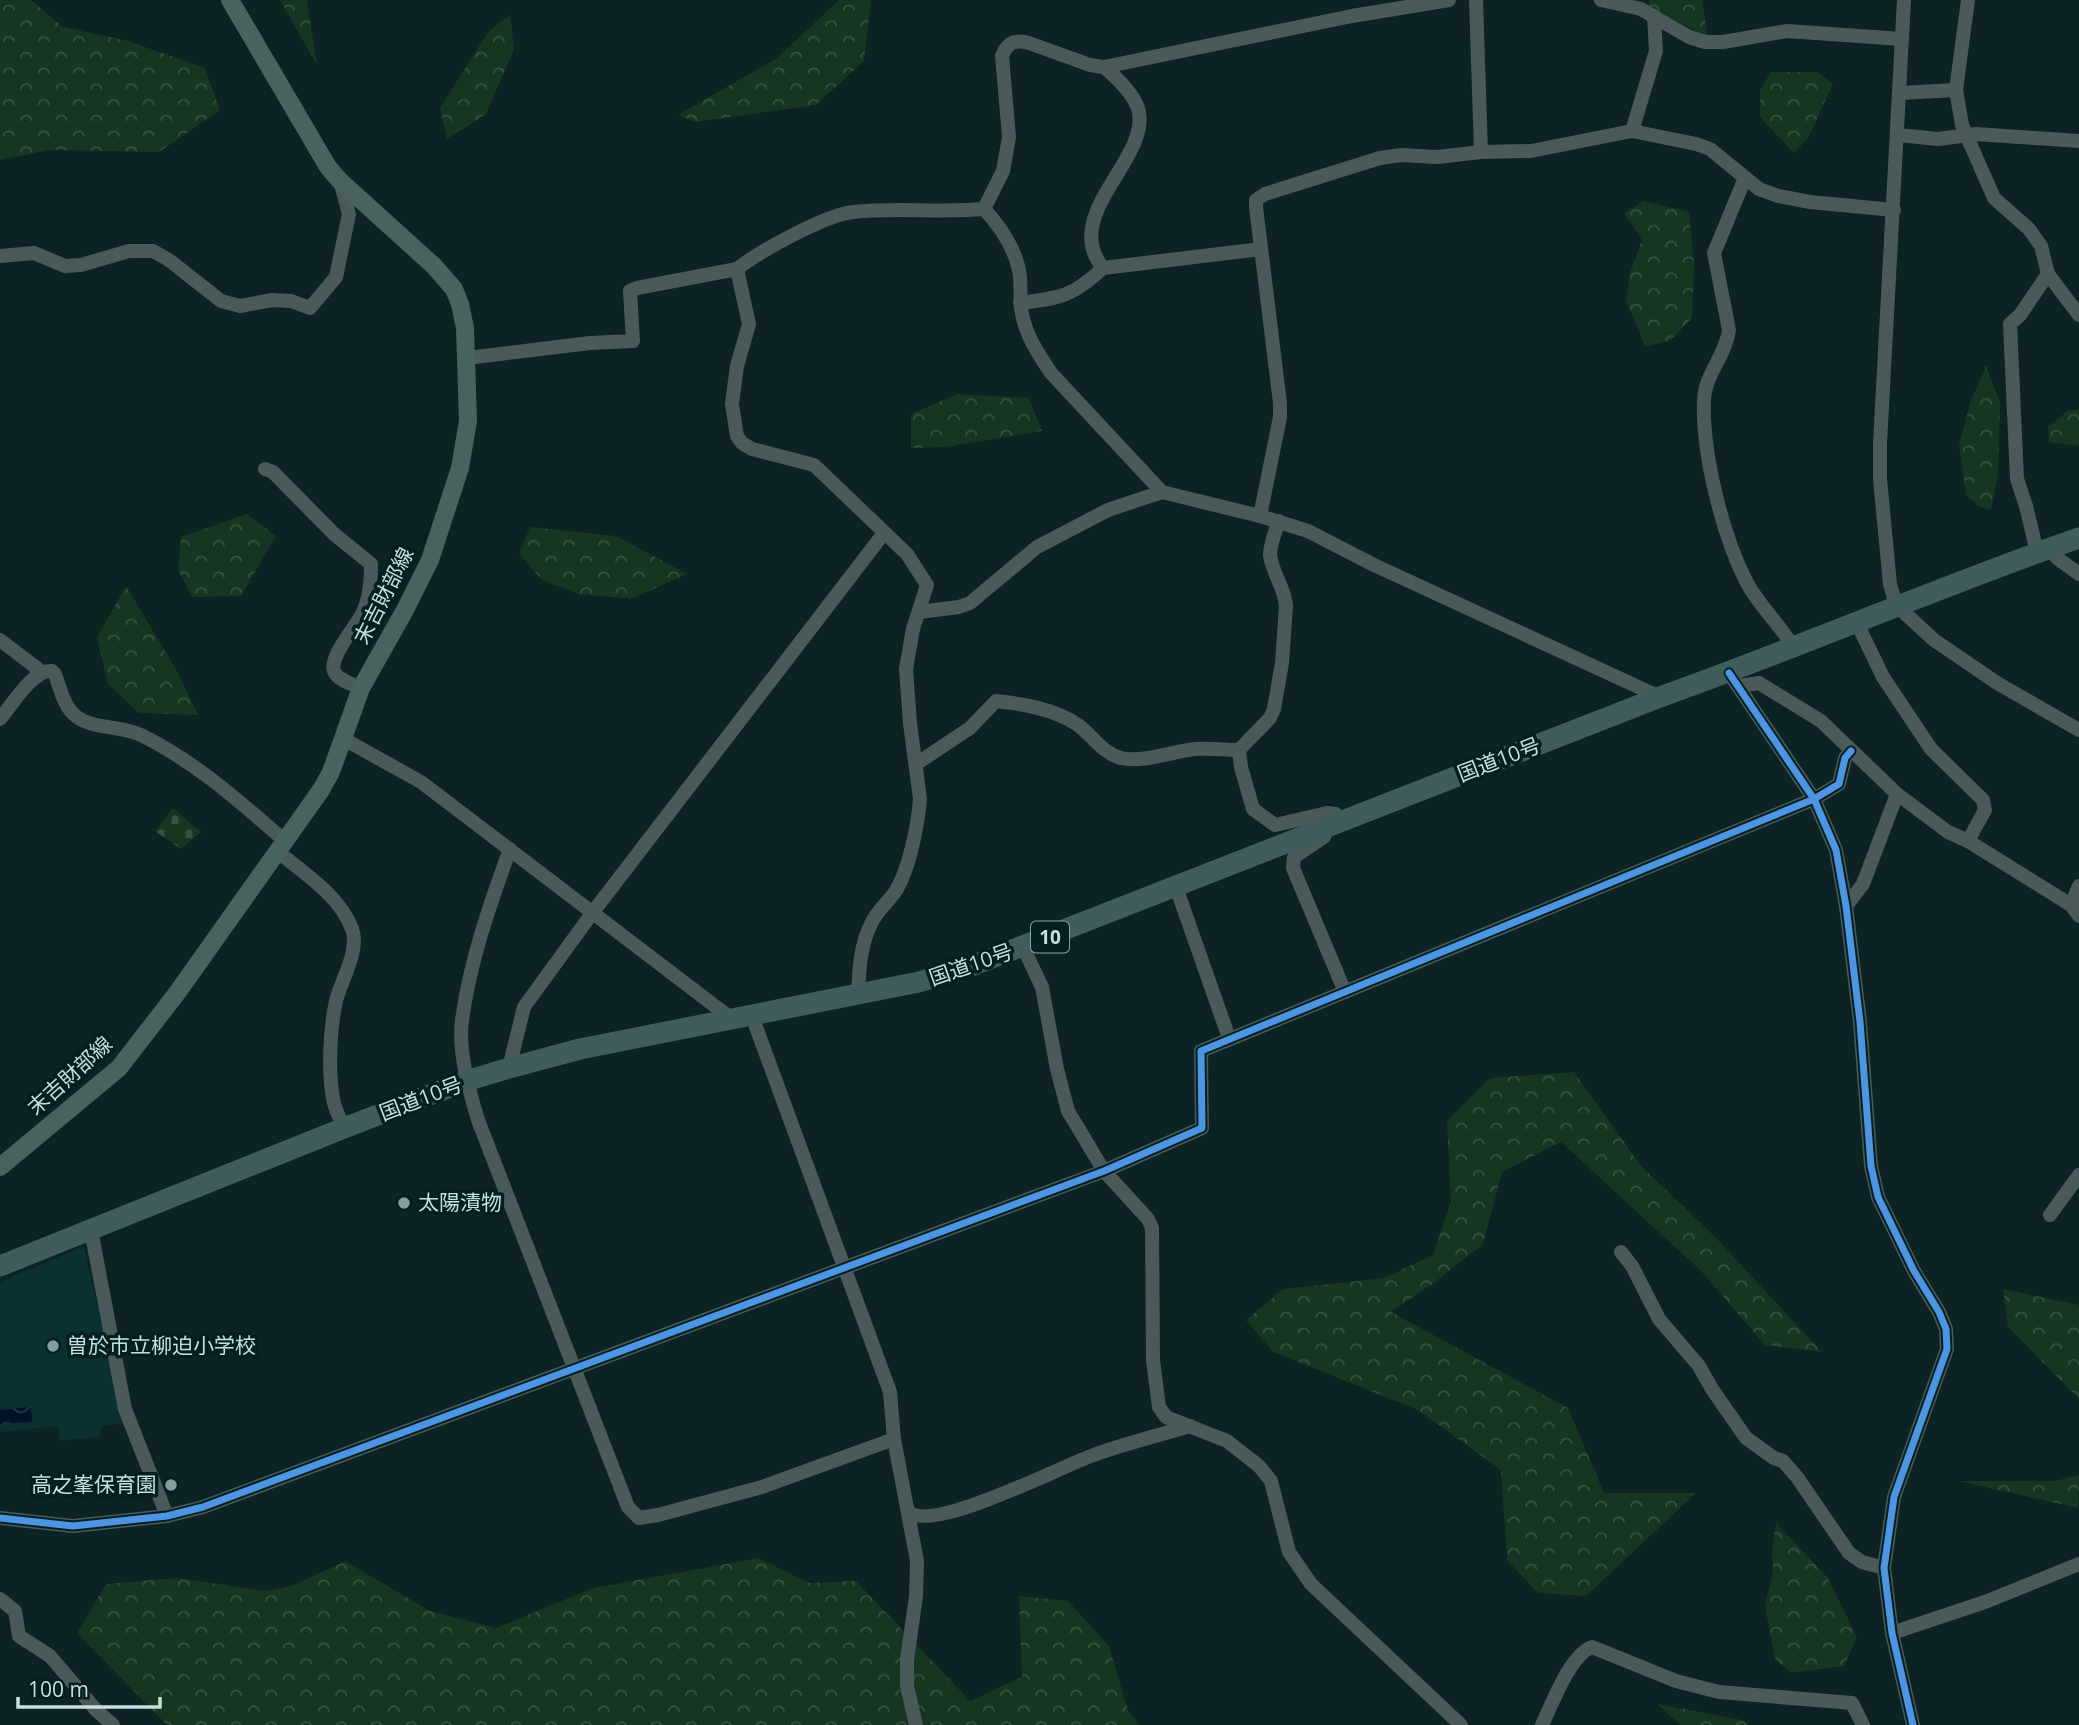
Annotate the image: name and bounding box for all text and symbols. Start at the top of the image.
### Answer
street label: 末吉財部線 [347,542,419,649]
street label: 国道10号 [1453,730,1544,788]
road number: 10 [1031,922,1069,953]
street label: 国道10号 [925,937,1016,991]
street label: 末吉財部線 [21,1030,118,1121]
street label: 国道10号 [375,1069,466,1127]
place label: 太陽漬物 [418,1188,502,1216]
marker: 太陽漬物 [396,1195,412,1211]
place label: 曽於市立柳迫小学校 [67,1331,256,1359]
marker: 曽於市立柳迫小学校 [45,1338,61,1354]
place label: 高之峯保育園 [31,1470,157,1498]
marker: 高之峯保育園 [163,1477,179,1493]
scale bar [18,1666,159,1710]
text: 100 m [28,1675,89,1703]

